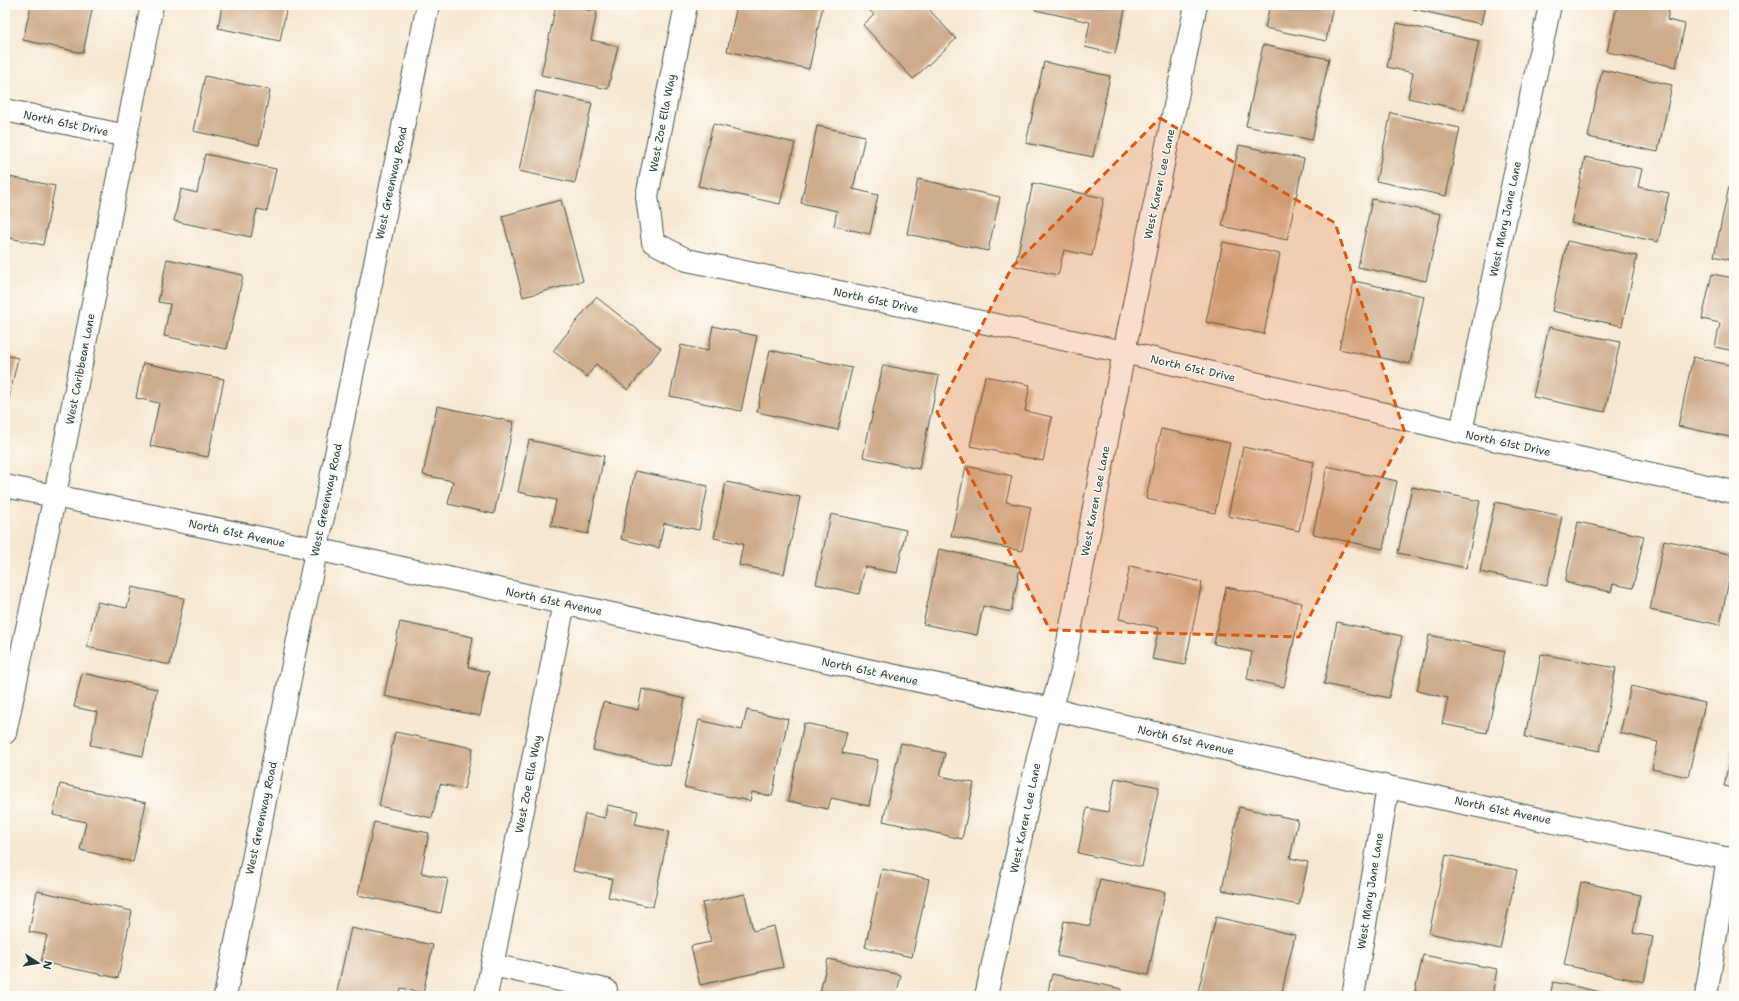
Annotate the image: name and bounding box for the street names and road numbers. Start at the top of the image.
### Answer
street label: West Zoe Ella Way [646,73,679,174]
street label: North 61st Drive [22,107,110,140]
street label: West Greenway Road [372,125,411,241]
street label: West Karen Lee Lane [1140,128,1178,241]
street label: West Mary Jane Lane [1486,160,1525,278]
street label: North 61st Drive [832,284,920,317]
street label: West Caribbean Lane [62,312,99,426]
street label: North 61st Drive [1149,351,1237,386]
street label: North 61st Drive [1464,427,1552,460]
street label: West Greenway Road [307,442,346,558]
street label: West Karen Lee Lane [1077,445,1114,558]
street label: North 61st Avenue [187,516,287,551]
street label: North 61st Avenue [504,584,604,619]
street label: North 61st Avenue [820,654,920,689]
street label: North 61st Avenue [1136,722,1236,759]
street label: West Zoe Ella Way [512,734,545,835]
street label: West Greenway Road [242,760,281,876]
street label: West Karen Lee Lane [1006,762,1044,875]
street label: North 61st Avenue [1453,793,1553,828]
street label: West Mary Jane Lane [1354,832,1387,950]

